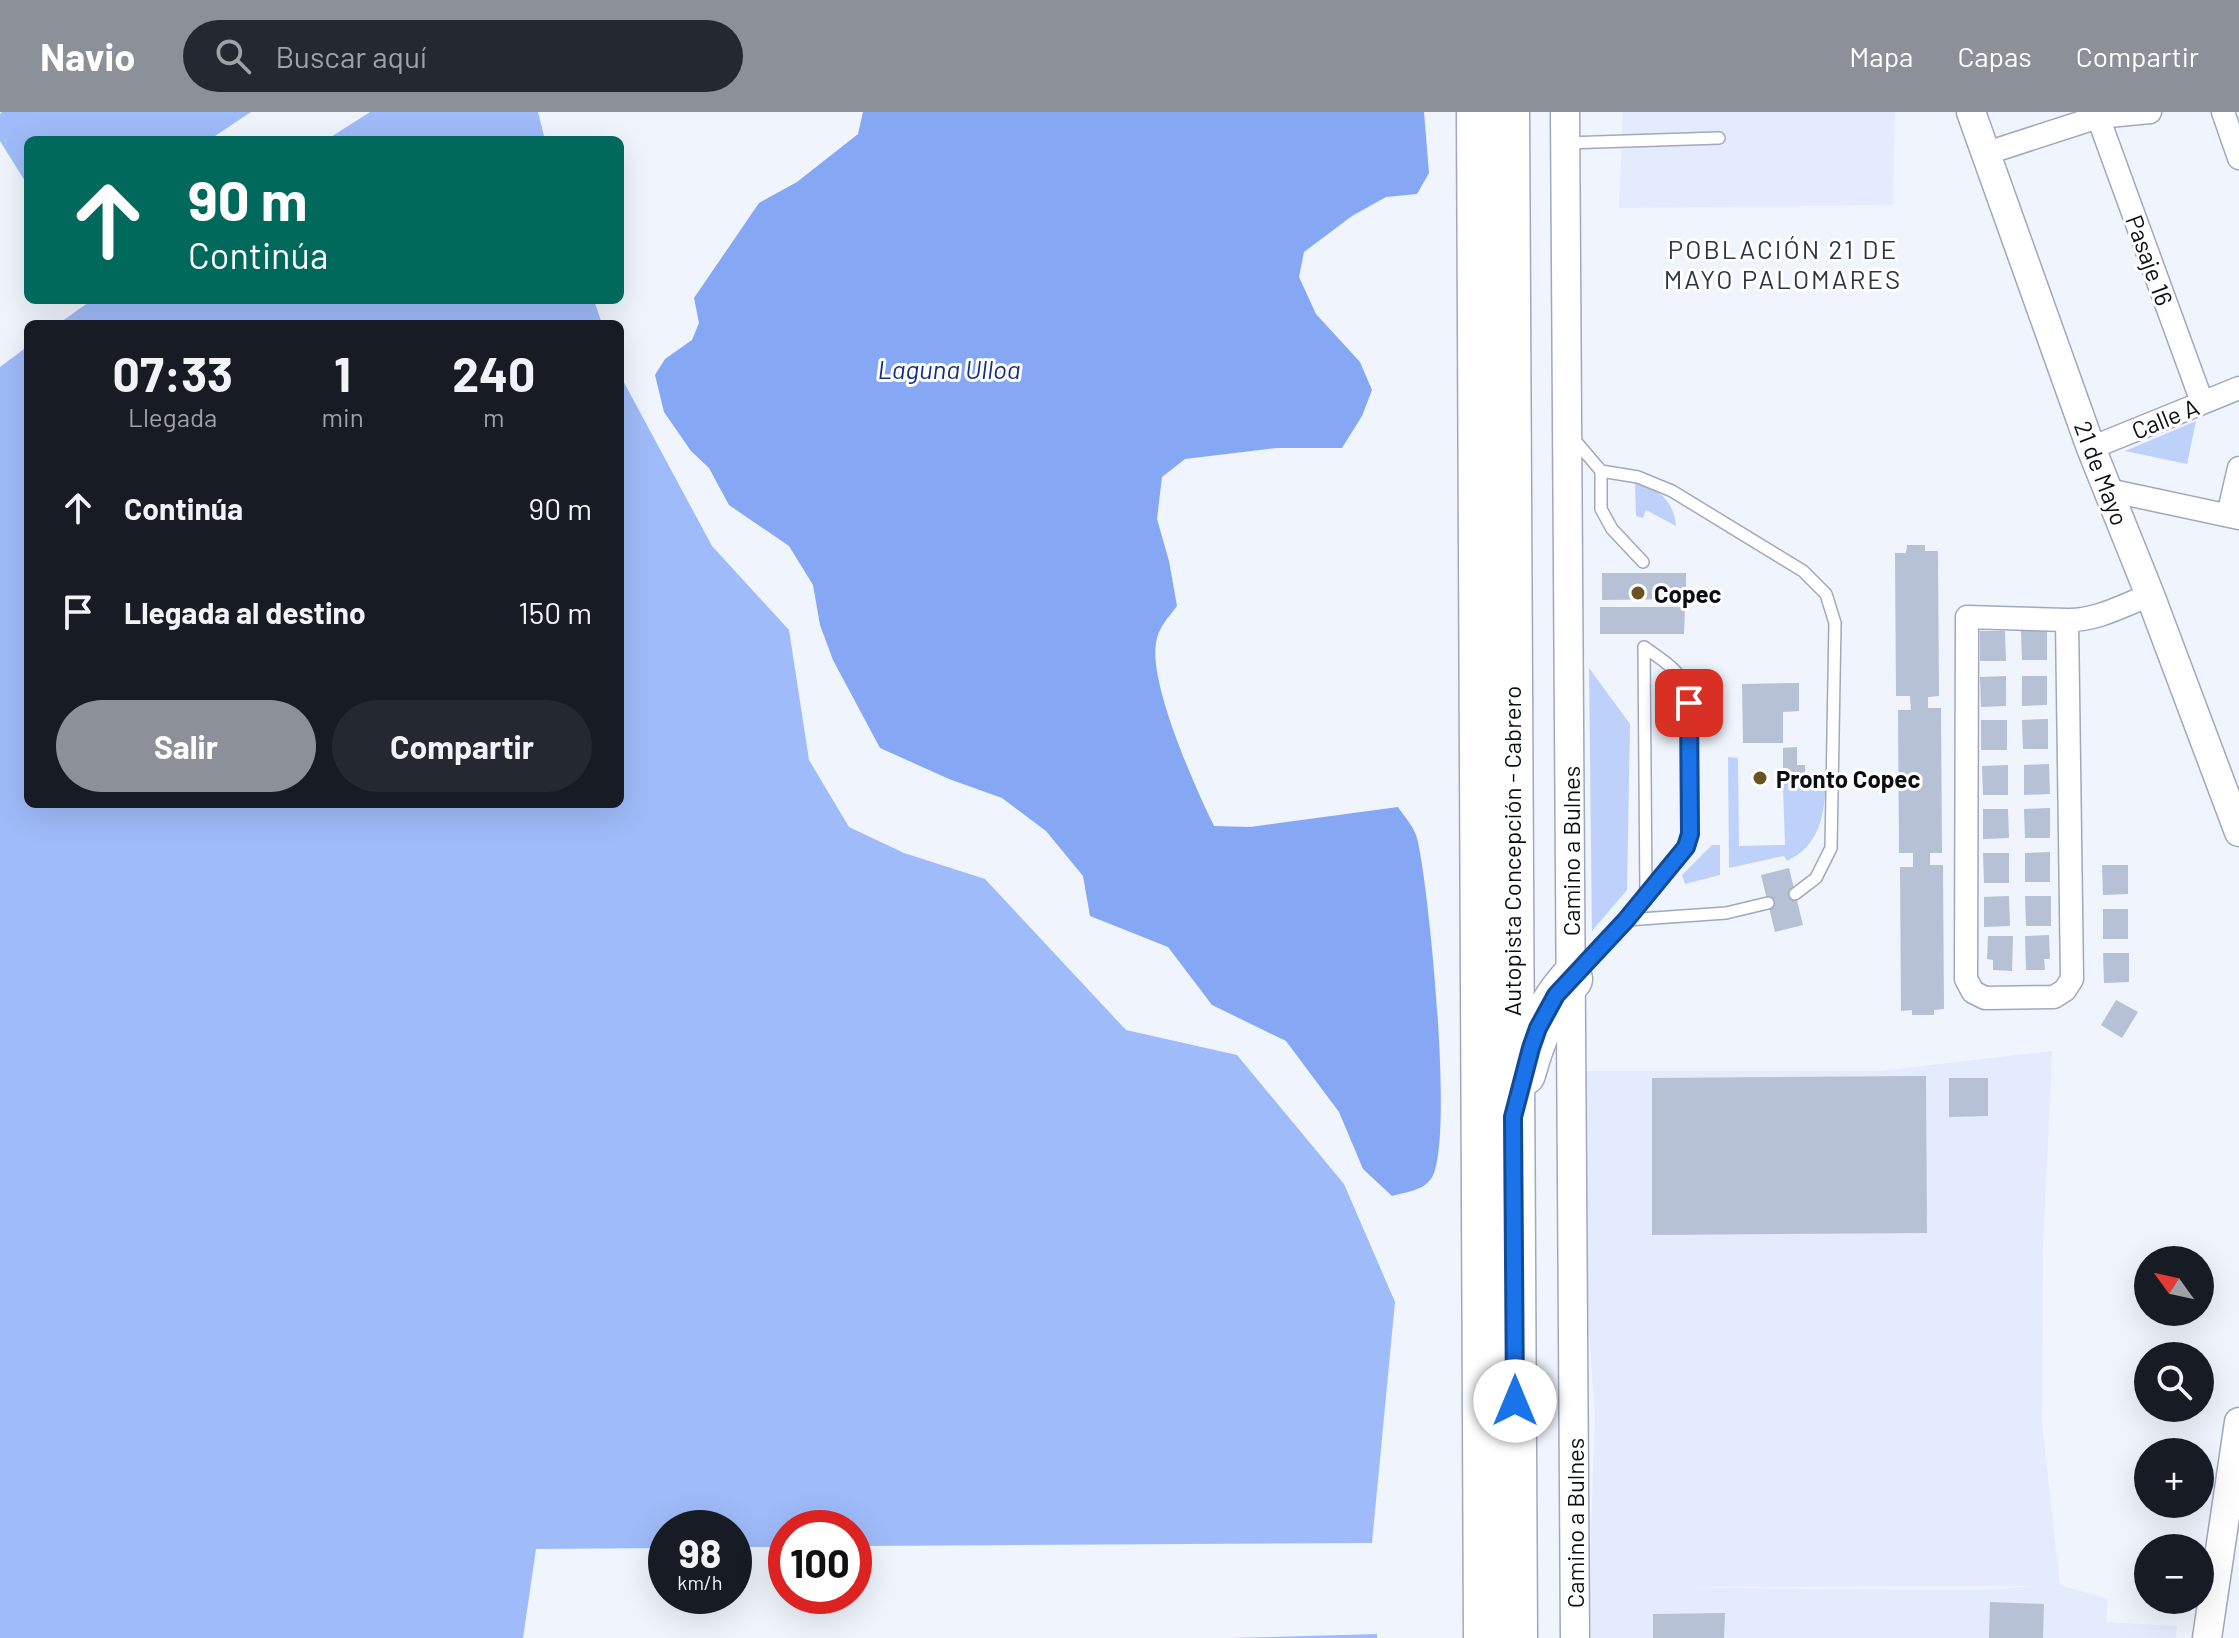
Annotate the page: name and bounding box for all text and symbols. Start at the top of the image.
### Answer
search box [183,20,743,92]
text: Navio [40,33,135,79]
icon: search [211,34,255,78]
text: Buscar aquí [275,38,427,74]
text: Mapa [1849,39,1913,73]
text: Capas [1957,39,2032,73]
text: Compartir [2076,39,2199,73]
text: 90 m [188,165,308,232]
icon: ahead [56,168,160,272]
street label: Pasaje 16 [2120,211,2180,309]
text: Continúa [188,233,328,276]
district label: POBLACIÓN 21 DE MAYO PALOMARES [1664,233,1902,294]
text: 07:33 [113,344,233,402]
text: 1 [334,344,351,402]
text: 240 [452,344,535,402]
water label: Laguna Ulloa [878,353,1020,384]
street label: Calle A [2127,391,2203,445]
text: Llegada [128,401,217,432]
text: min [322,401,364,432]
text: m [483,401,505,432]
street label: 21 de Mayo [2069,417,2135,529]
icon: ahead [56,486,100,530]
text: Continúa [124,490,243,526]
text: 90 m [529,490,592,526]
place label: Copec [1654,579,1722,608]
marker: Copec [1629,584,1647,602]
icon: arrive [56,590,100,634]
text: Llegada al destino [124,594,366,630]
text: 150 m [518,594,592,630]
pin [1655,669,1723,737]
icon: arrive [1667,681,1711,725]
street label: Autopista Concepción - Cabrero [1497,686,1526,1016]
button: Salir [56,700,316,792]
button: Compartir [332,700,592,792]
place label: Pronto Copec [1776,764,1920,793]
street label: Camino a Bulnes [1556,766,1585,936]
marker: Pronto Copec [1751,769,1769,787]
north arrow [2134,1246,2214,1326]
map controls [2134,1246,2214,1614]
button: search [2134,1342,2214,1422]
position arrow [1473,1359,1557,1443]
street label: Camino a Bulnes [1560,1438,1589,1608]
button: + [2134,1438,2214,1518]
speed limit sign: 100 [768,1510,872,1614]
text: 98 [679,1528,721,1576]
button: − [2134,1534,2214,1614]
text: km/h [677,1570,723,1594]

